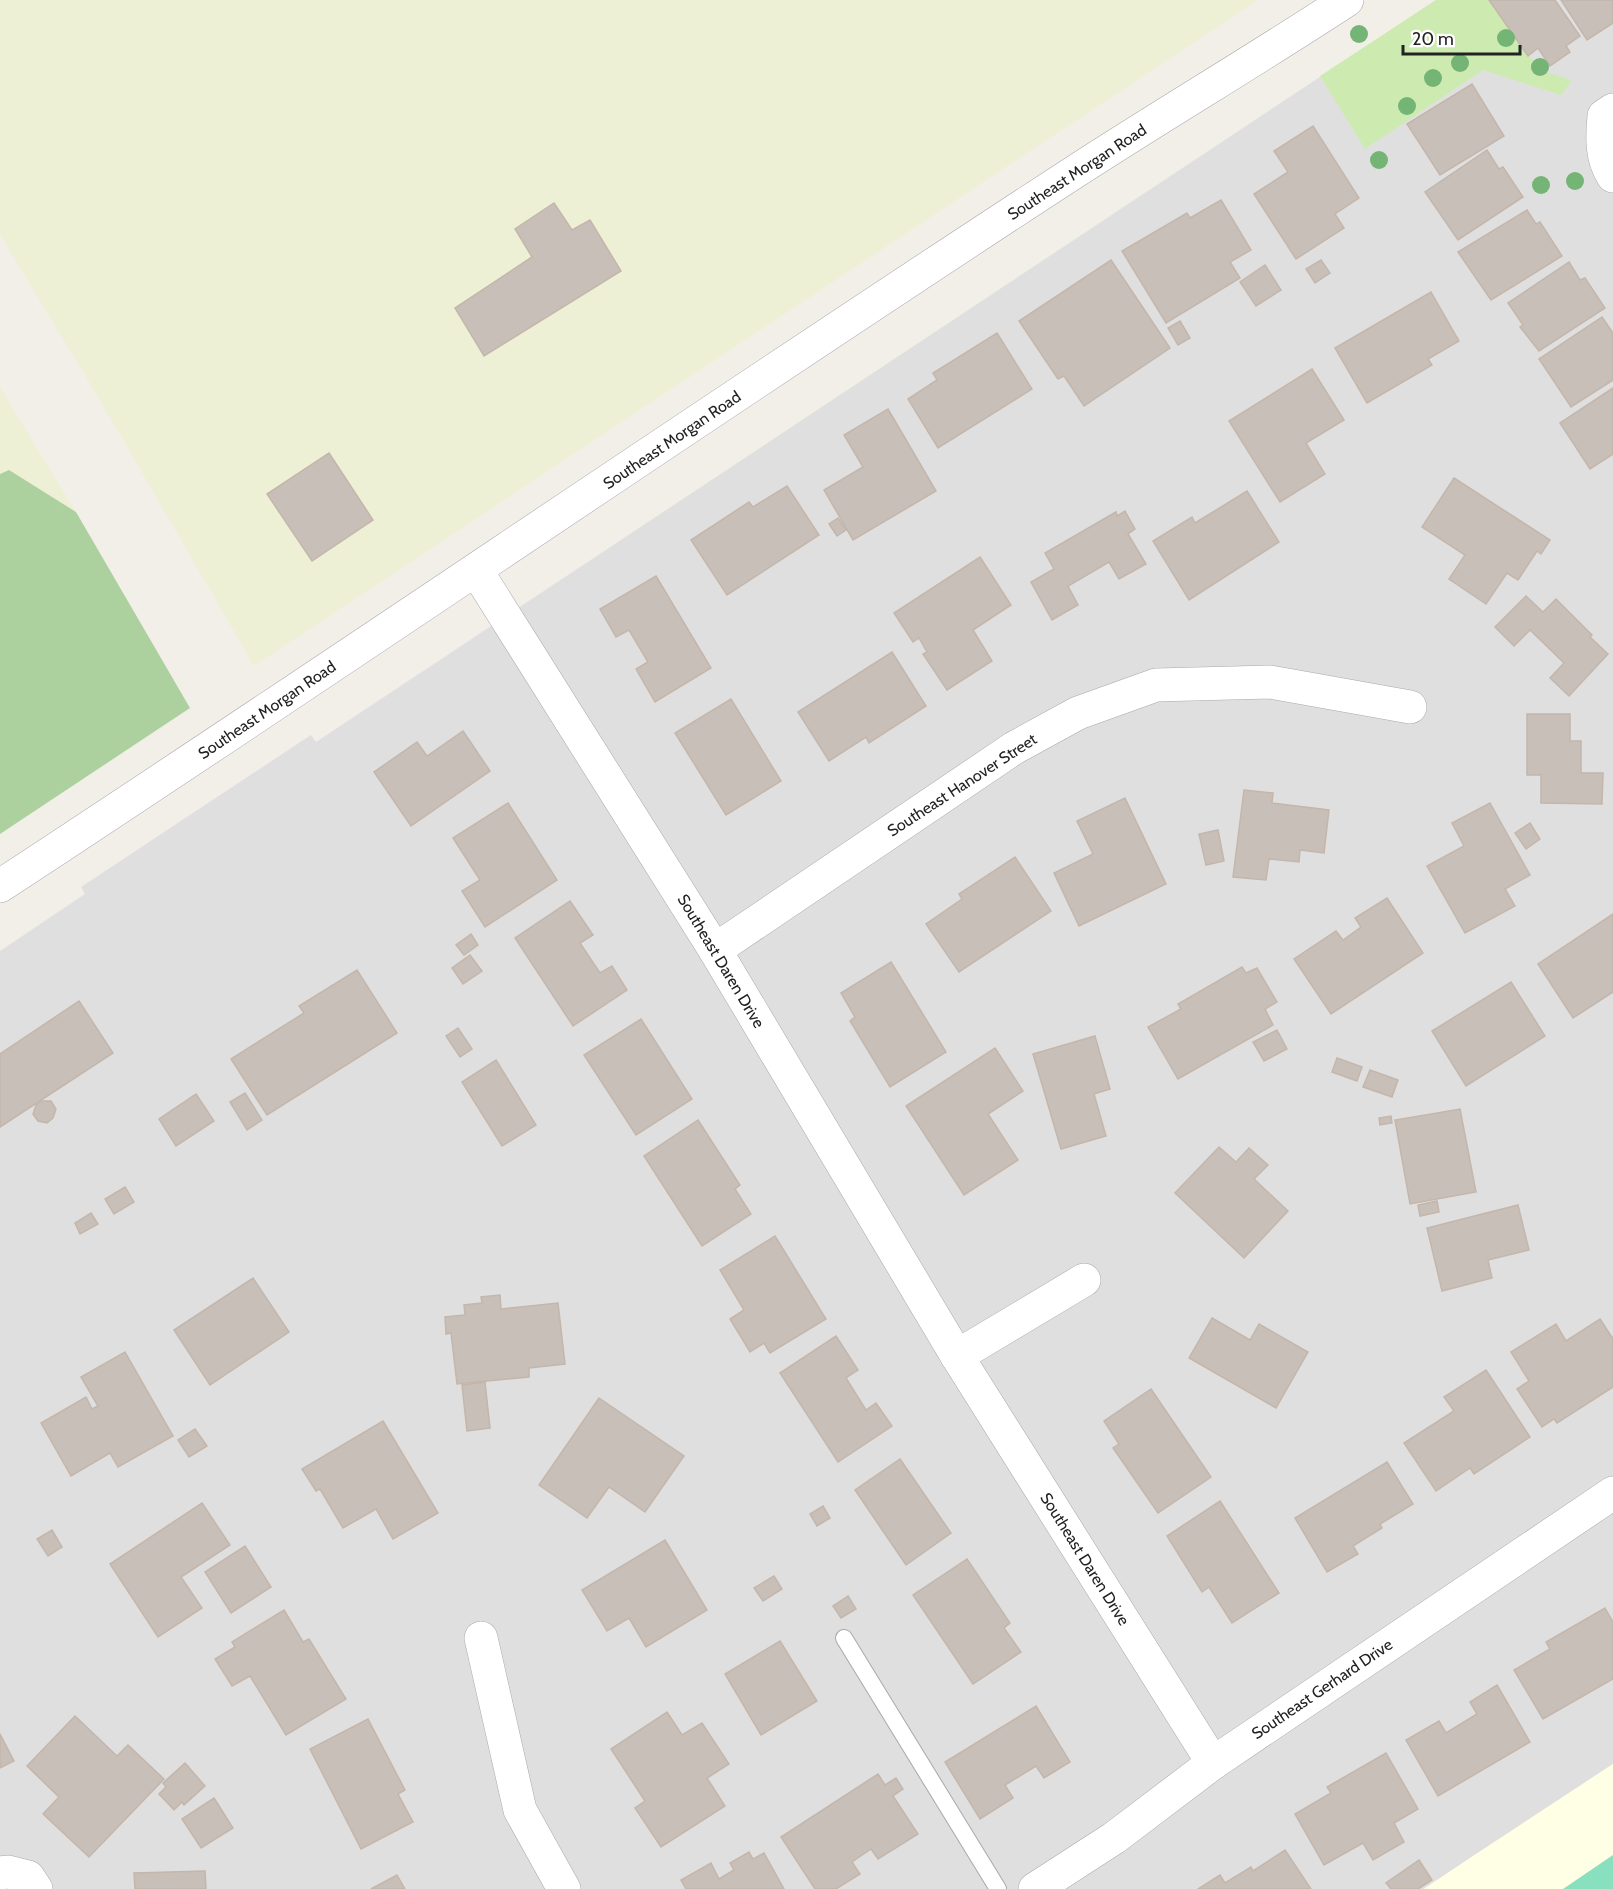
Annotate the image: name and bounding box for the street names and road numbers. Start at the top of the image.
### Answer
street label: Southeast Morgan Road [1004,120,1150,224]
street label: Southeast Morgan Road [600,387,744,493]
street label: Southeast Morgan Road [195,657,339,763]
street label: Southeast Hanover Street [884,729,1041,840]
street label: Southeast Daren Drive [674,891,768,1031]
street label: Southeast Daren Drive [1036,1489,1134,1629]
street label: Southeast Gerhard Drive [1248,1635,1396,1743]

